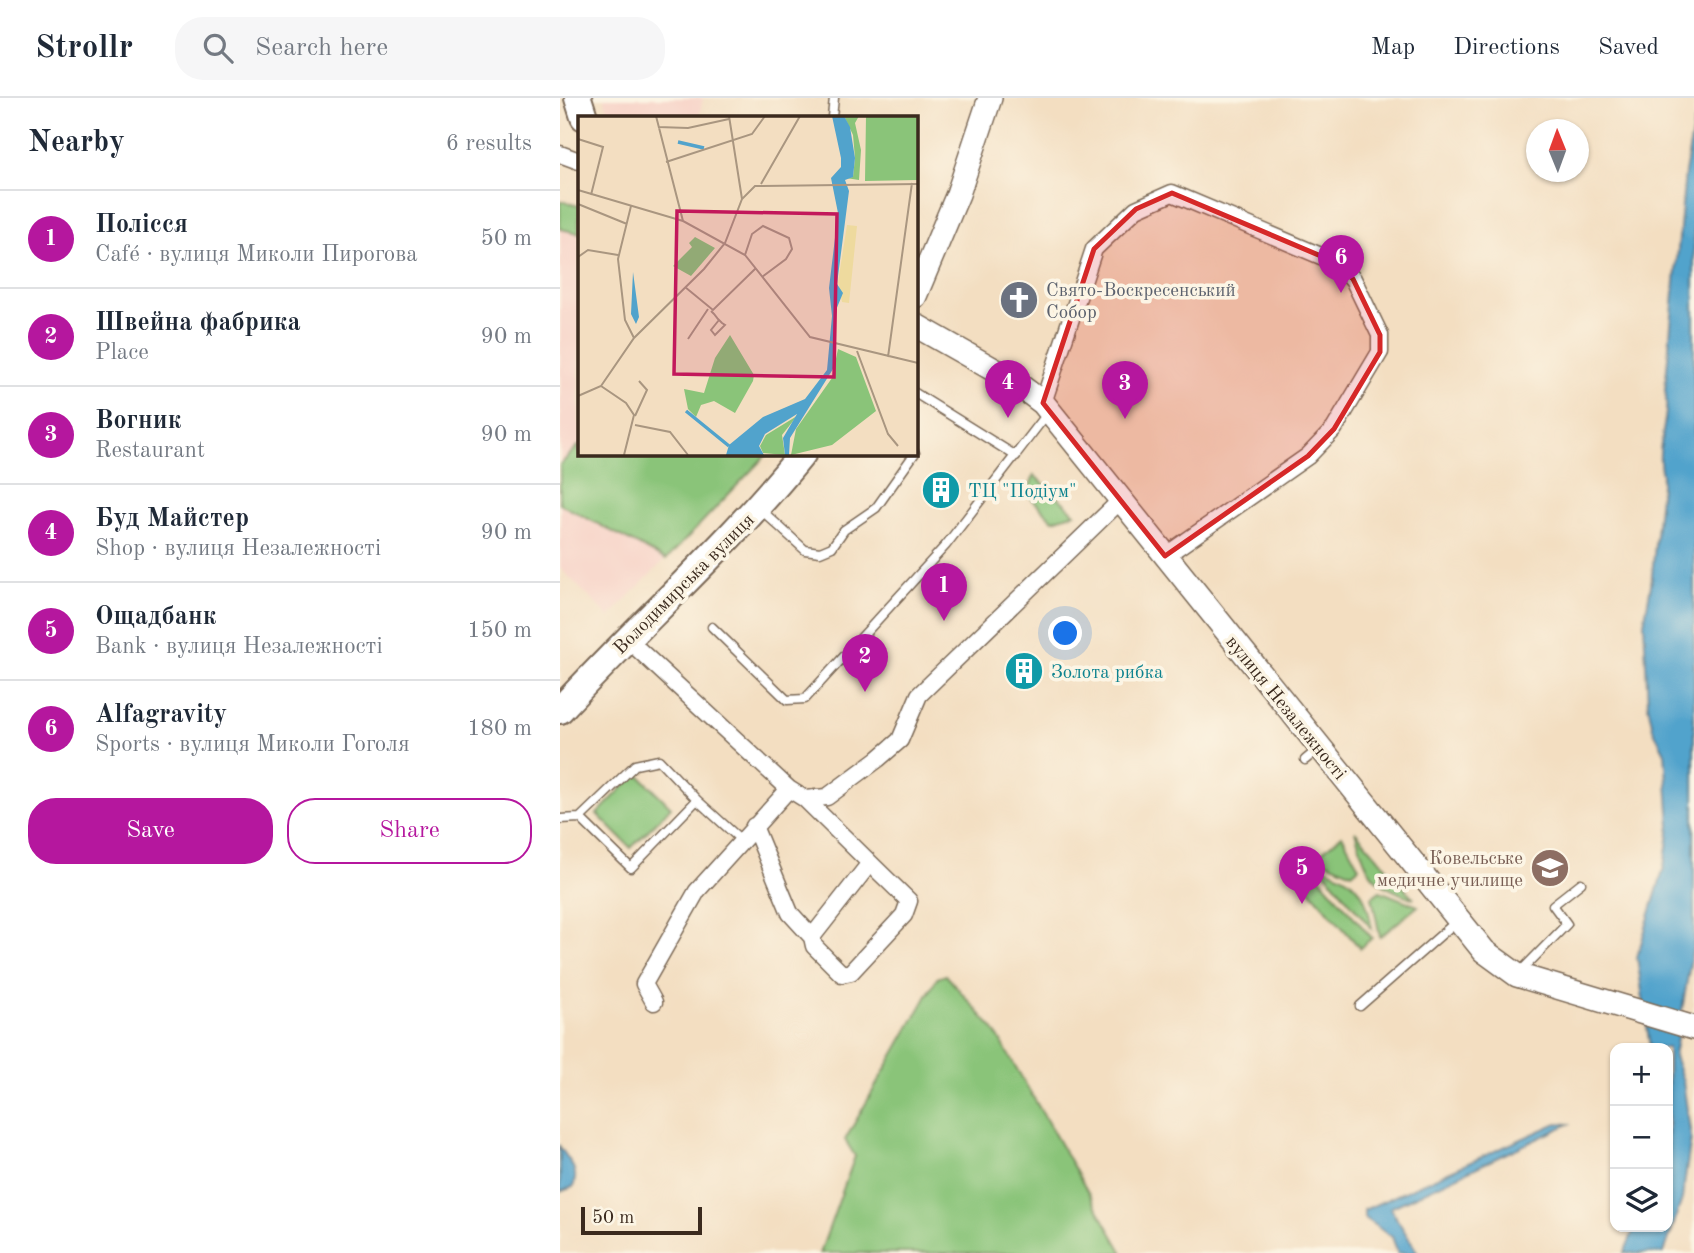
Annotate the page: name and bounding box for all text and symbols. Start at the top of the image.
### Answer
search box [175,17,665,80]
icon: search [199,29,237,67]
text: Strollr [35,32,133,65]
text: Search here [255,35,388,61]
text: Map [1371,36,1415,60]
text: Directions [1453,36,1560,60]
text: Saved [1598,36,1659,60]
inset map [578,116,917,455]
north arrow [1526,119,1589,182]
text: Nearby [28,128,125,158]
text: 6 results [446,132,532,155]
text: Полісся [95,212,188,238]
text: 1 [44,227,58,250]
text: 50 m [481,227,532,250]
pin: 6 [1318,235,1364,293]
text: Café · вулиця Миколи Пирогова [95,243,418,266]
church icon: Свято-Воскресенський Собор [998,279,1040,321]
place label: Свято-Воскресенський Собор [1046,282,1236,323]
text: Швейна фабрика [95,310,301,336]
text: 2 [44,325,58,348]
text: 90 m [481,325,532,348]
text: Place [95,341,149,364]
pin: 4 [985,360,1031,418]
pin: 3 [1102,361,1148,419]
text: Вогник [95,408,181,434]
text: 3 [44,423,58,446]
text: 90 m [481,423,532,446]
text: Restaurant [95,439,205,462]
building icon: ТЦ "Подіум" [920,469,962,511]
place label: ТЦ "Подіум" [968,483,1076,502]
text: Буд Майстер [95,506,249,532]
street label: Володимирська вулиця [611,511,759,659]
text: 4 [44,521,58,544]
text: 90 m [481,521,532,544]
text: Shop · вулиця Незалежності [95,537,381,560]
pin: 1 [921,563,967,621]
text: Ощадбанк [95,604,216,630]
your location [1048,616,1082,650]
text: 5 [44,619,58,642]
text: 150 m [467,619,532,642]
street label: вулиця Незалежності [1221,633,1349,784]
pin: 2 [842,634,888,692]
text: Bank · вулиця Незалежності [95,635,383,658]
building icon: Золота рибка [1003,650,1045,692]
place label: Золота рибка [1051,664,1164,683]
text: Alfagravity [95,702,227,728]
text: 6 [44,717,58,740]
text: 180 m [467,717,532,740]
text: Sports · вулиця Миколи Гоголя [95,733,410,756]
button: Save [28,798,273,864]
button: Share [287,798,532,864]
pin: 5 [1279,846,1325,904]
school or university icon: Ковельське медичне училище [1529,847,1571,889]
place label: Ковельське медичне училище [1377,850,1523,891]
map controls [1610,1043,1673,1232]
button: + [1610,1043,1673,1106]
button: − [1610,1106,1673,1169]
button: layers [1610,1169,1673,1232]
scale bar [581,1204,702,1236]
text: 50 m [592,1209,634,1228]

